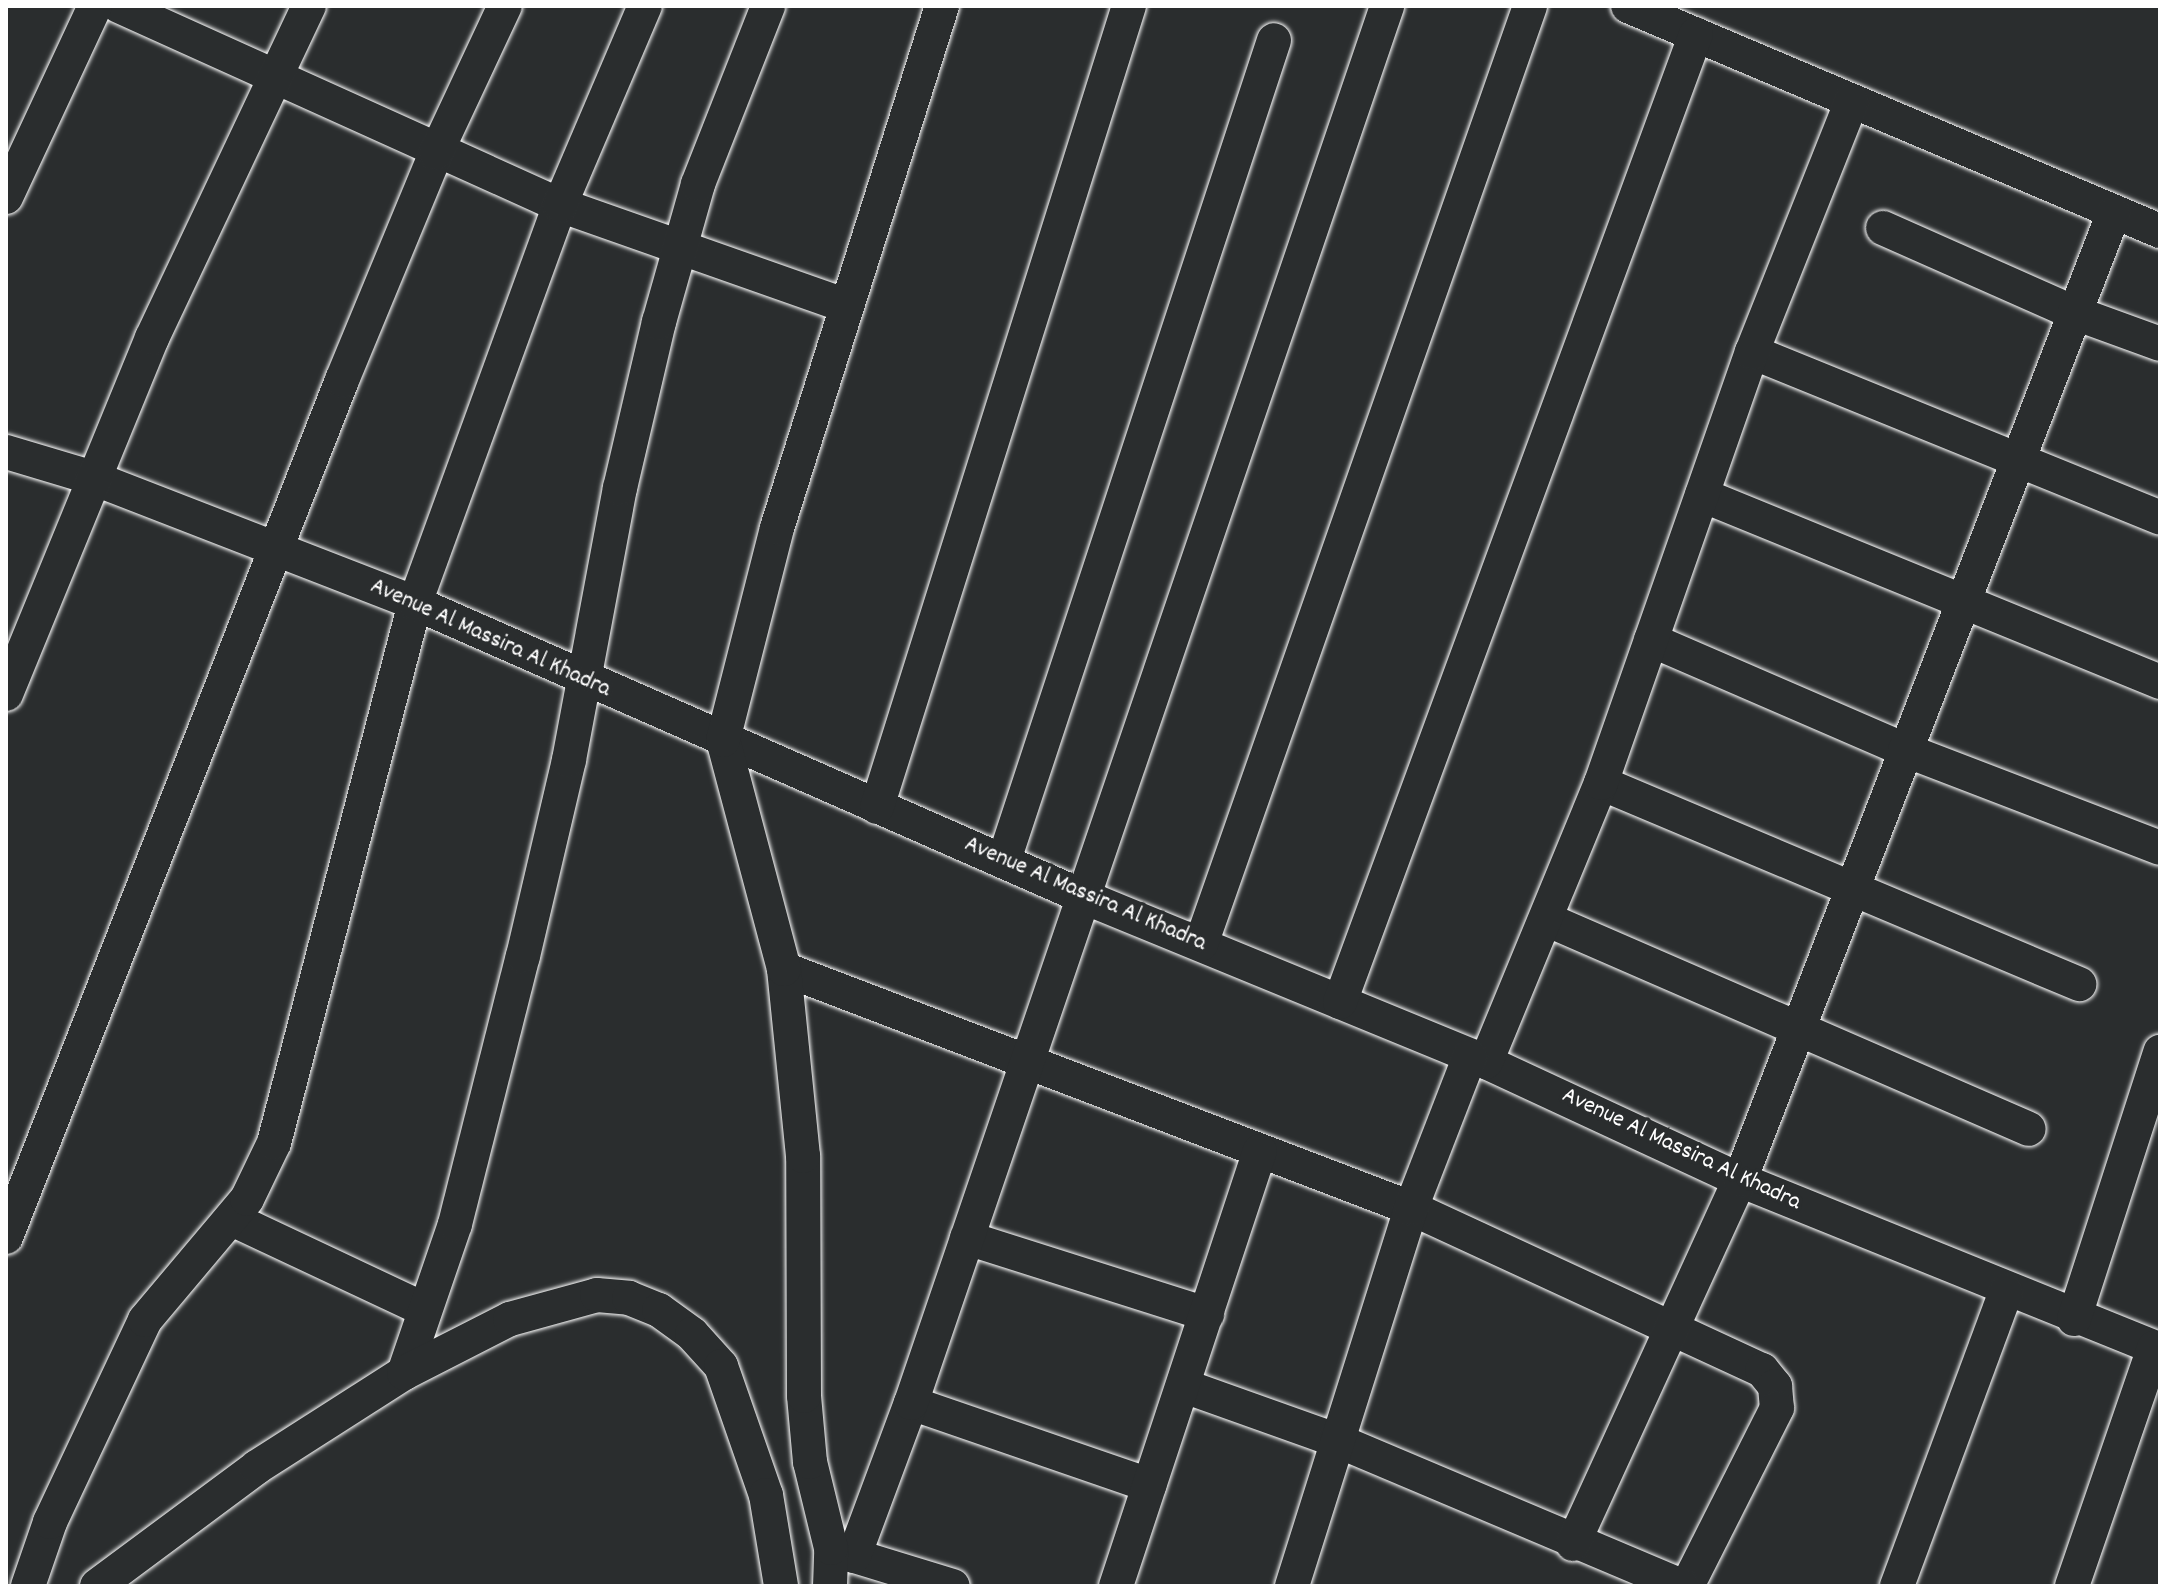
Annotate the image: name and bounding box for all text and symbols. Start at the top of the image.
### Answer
street label: Avenue Al Massira Al Khadra [365,573,615,705]
street label: Avenue Al Massira Al Khadra [960,831,1210,959]
street label: Avenue Al Massira Al Khadra [1557,1082,1805,1218]

